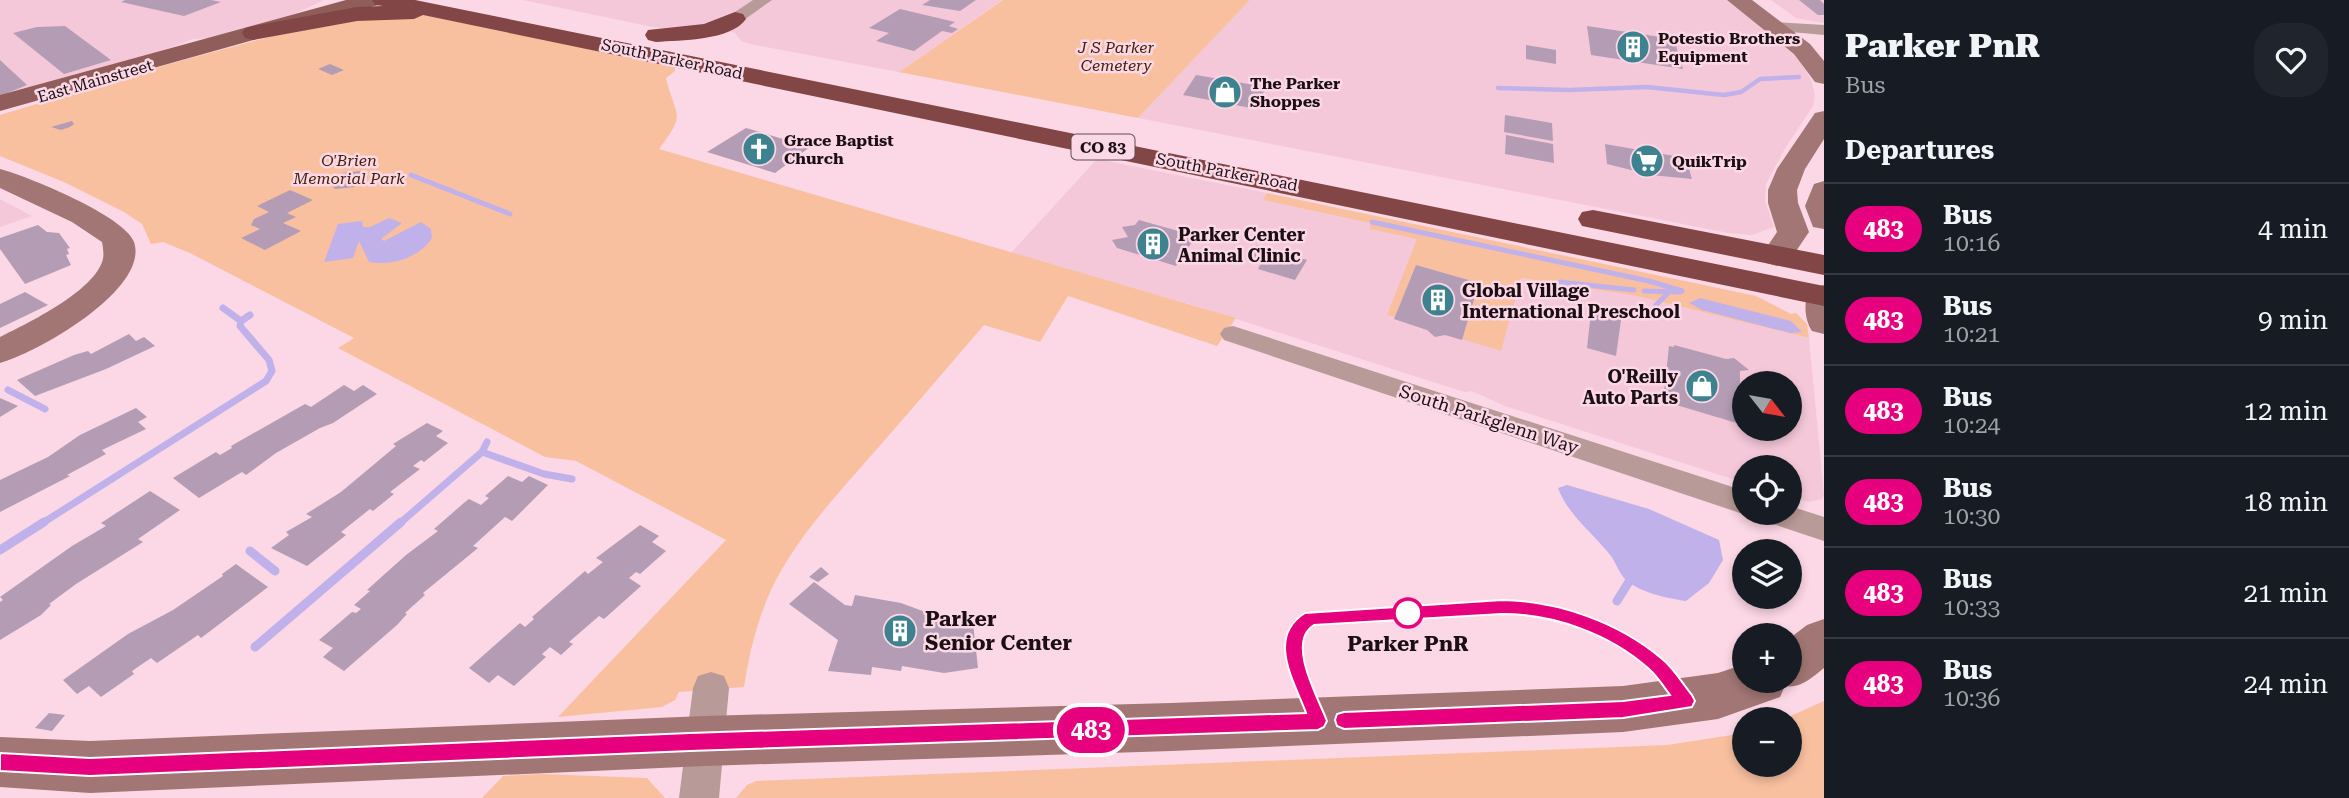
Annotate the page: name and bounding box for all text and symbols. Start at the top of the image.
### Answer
button: heart [2254,23,2328,97]
text: Parker PnR [1845,26,2040,65]
building icon: Potestio Brothers Equipment [1614,28,1652,66]
place label: Potestio Brothers Equipment [1658,29,1800,66]
street label: South Parker Road [600,35,744,83]
park label: J S Parker Cemetery [1077,38,1154,75]
street label: East Mainstreet [35,55,155,107]
text: Bus [1845,72,1885,99]
shop icon: The Parker Shoppes [1206,73,1244,111]
place label: The Parker Shoppes [1250,74,1340,111]
church icon: Grace Baptist Church [740,130,778,168]
place label: Grace Baptist Church [784,131,894,168]
road number: CO 83 [1072,134,1134,160]
text: Departures [1845,135,1994,165]
supermarket icon: QuikTrip [1628,142,1666,180]
street label: South Parker Road [1155,149,1299,195]
park label: O'Brien Memorial Park [292,151,405,188]
place label: QuikTrip [1672,152,1747,171]
text: Bus [1943,200,1992,230]
text: 4 min [2258,214,2328,244]
text: 483 [1863,215,1904,243]
place label: Parker Center Animal Clinic [1178,224,1305,266]
building icon: Parker Center Animal Clinic [1134,225,1172,263]
text: 10:16 [1943,230,2000,257]
place label: Global Village International Preschool [1462,280,1680,322]
building icon: Global Village International Preschool [1419,281,1457,319]
text: Bus [1943,291,1992,321]
text: 9 min [2258,305,2328,335]
text: 483 [1863,306,1904,334]
text: 10:21 [1943,321,2000,348]
place label: O'Reilly Auto Parts [1582,366,1678,408]
shop icon: O'Reilly Auto Parts [1683,367,1721,405]
north arrow [1732,371,1802,441]
map controls [1732,371,1802,777]
street label: South Parkglenn Way [1397,380,1582,458]
text: Bus [1943,382,1992,412]
text: 12 min [2244,396,2328,426]
text: 483 [1863,397,1904,425]
text: 10:24 [1943,412,2000,439]
button: locate [1732,455,1802,525]
text: Bus [1943,473,1992,503]
text: 18 min [2244,487,2328,517]
text: 483 [1863,488,1904,516]
text: 10:30 [1943,503,2000,530]
button: layers [1732,539,1802,609]
text: Bus [1943,564,1992,594]
text: 21 min [2244,578,2328,608]
text: 483 [1863,579,1904,607]
text: 10:33 [1943,594,2000,621]
marker: Parker PnR [1393,598,1423,628]
place label: Parker Senior Center [925,607,1072,655]
building icon: Parker Senior Center [881,612,919,650]
button: + [1732,623,1802,693]
place label: Parker PnR [1347,632,1469,656]
text: Bus [1943,655,1992,685]
text: 24 min [2244,669,2328,699]
text: 483 [1863,670,1904,698]
text: 10:36 [1943,685,2000,712]
line badge: 483 [1051,707,1131,753]
button: − [1732,707,1802,777]
text: 483 [1071,716,1111,744]

